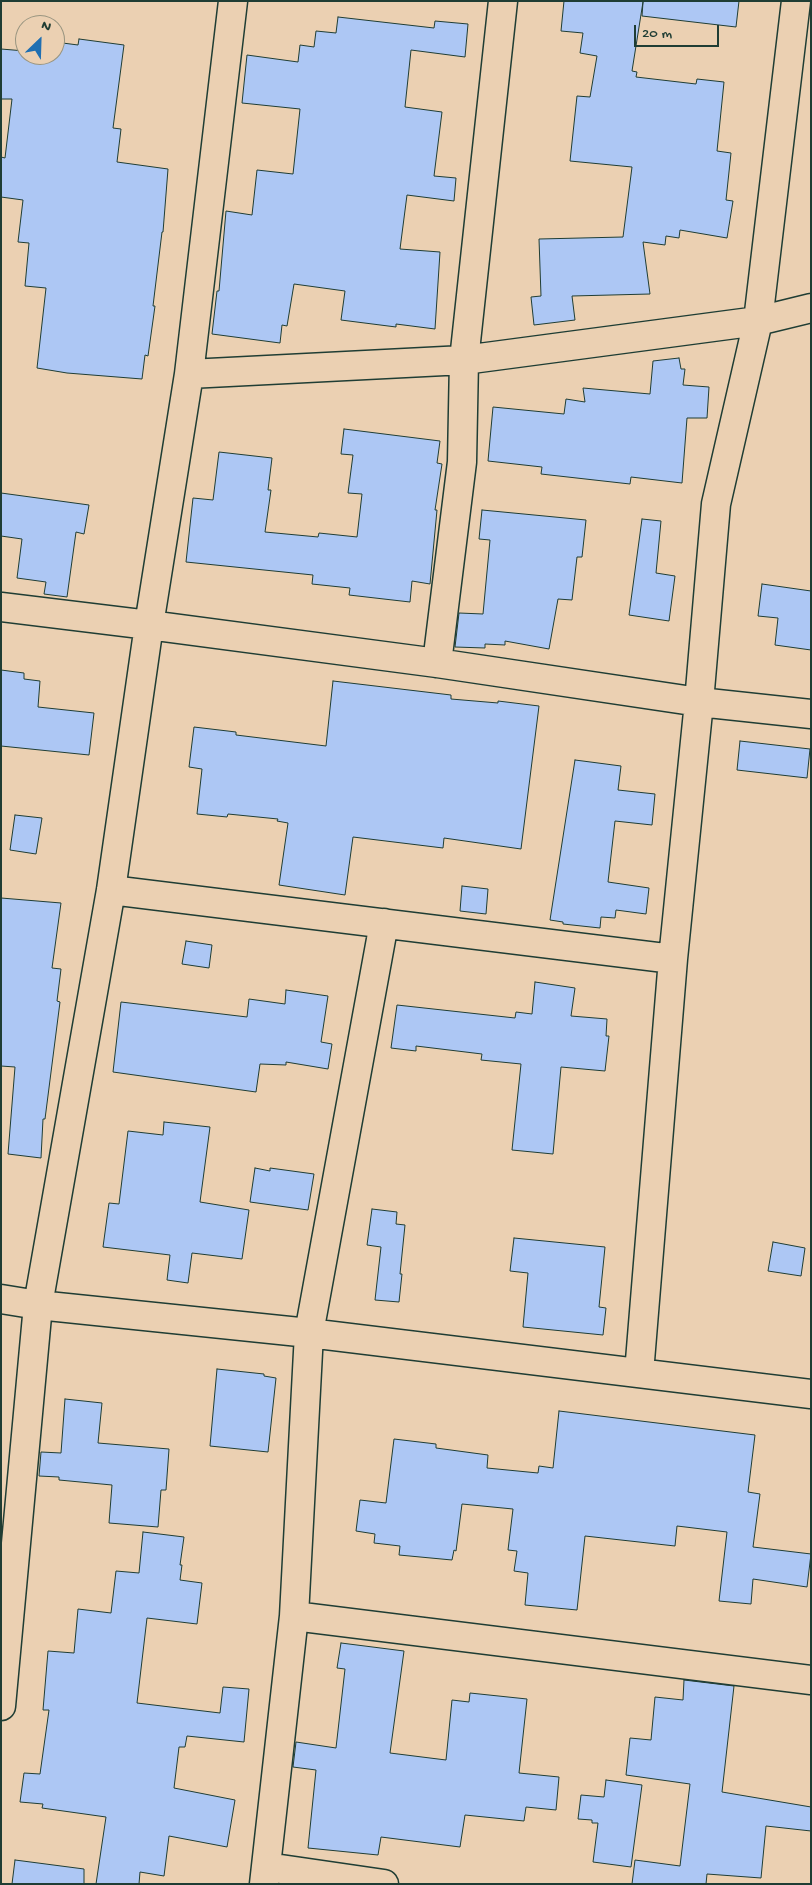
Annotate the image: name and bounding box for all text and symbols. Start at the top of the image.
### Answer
north arrow [15,15,65,65]
scale bar [637,15,722,47]
text: N [38,17,54,36]
text: 20 m [642,25,672,43]

